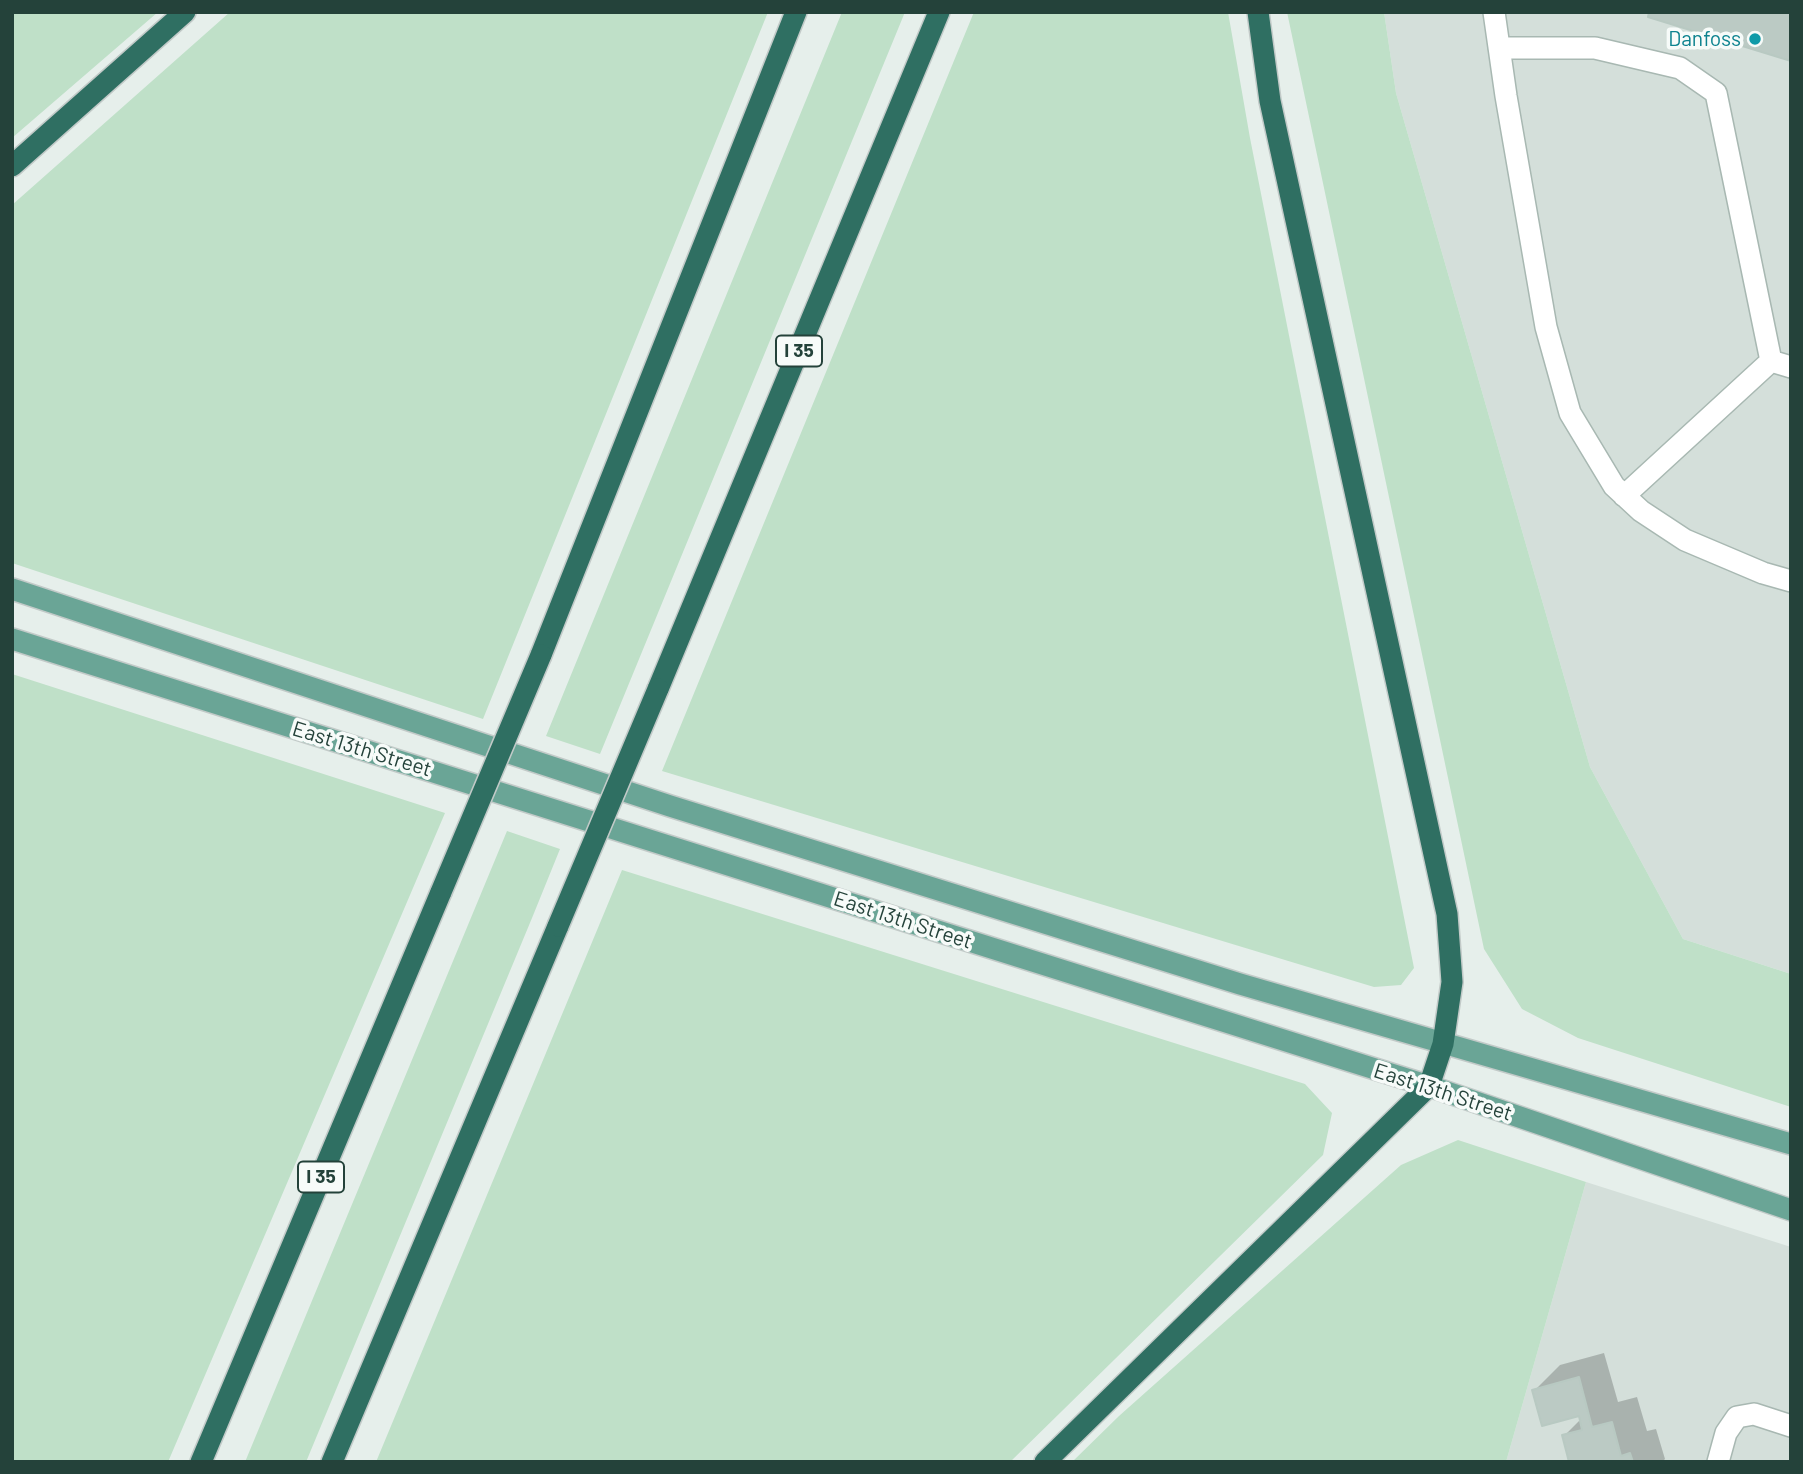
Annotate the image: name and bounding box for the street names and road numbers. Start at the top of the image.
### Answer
road number: I 35 [776,336,822,366]
street label: East 13th Street [289,716,435,782]
street label: East 13th Street [831,886,975,954]
street label: East 13th Street [1371,1058,1515,1126]
road number: I 35 [298,1162,344,1192]

